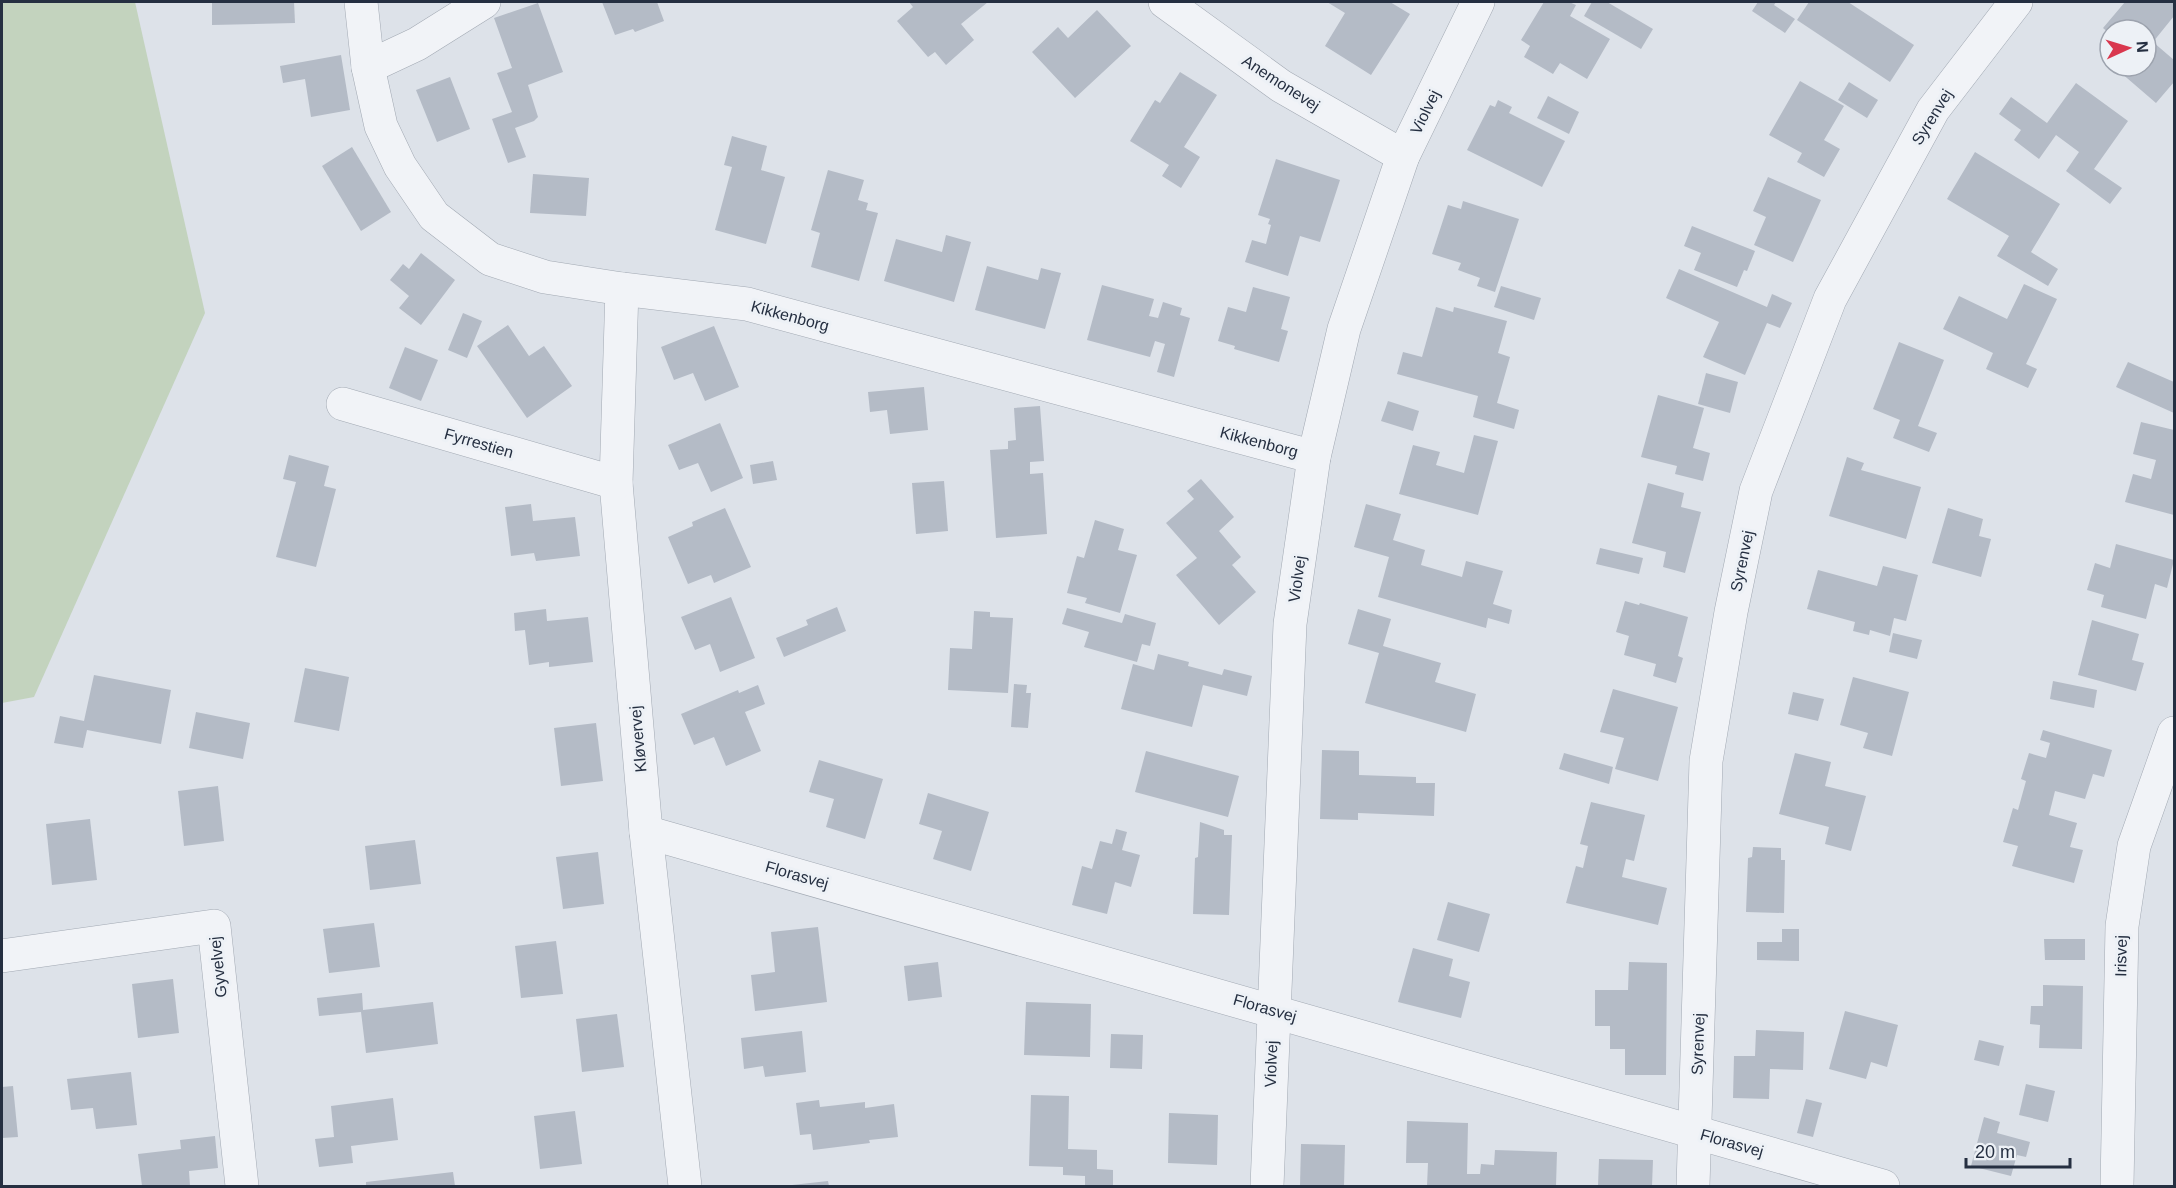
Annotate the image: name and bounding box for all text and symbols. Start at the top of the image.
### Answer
north arrow [2098,18,2158,78]
text: N [2134,41,2151,53]
street label: Anemonevej [1239,52,1323,114]
street label: Syrenvej [1908,86,1956,148]
street label: Violvej [1407,87,1443,137]
street label: Kikkenborg [749,297,831,335]
street label: Kikkenborg [1218,423,1300,461]
street label: Fyrrestien [442,425,516,461]
street label: Syrenvej [1727,529,1757,593]
street label: Violvej [1285,555,1309,603]
street label: Kløvervej [627,705,649,773]
street label: Florasvej [763,858,831,892]
street label: Irisvej [2112,935,2130,977]
street label: Gyvelvej [206,936,230,998]
street label: Florasvej [1231,991,1299,1025]
street label: Syrenvej [1688,1013,1708,1075]
street label: Violvej [1262,1040,1280,1088]
street label: Florasvej [1698,1126,1766,1160]
scale bar [1966,1131,2070,1169]
text: 20 m [1975,1142,2015,1162]

